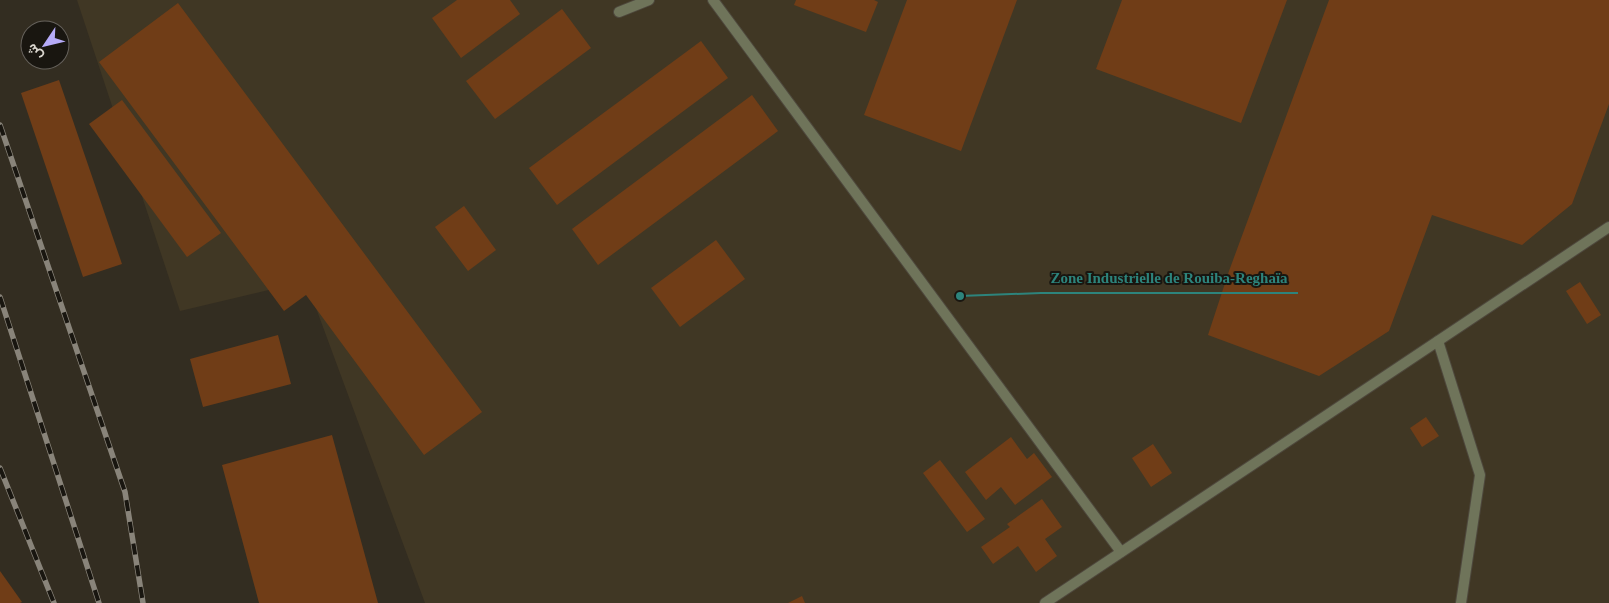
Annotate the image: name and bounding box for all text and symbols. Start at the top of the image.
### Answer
north arrow [20,20,70,70]
text: ش [24,40,47,63]
callout: Zone Industrielle de Rouiba-Reghaïa [1041,263,1298,293]
text: Zone Industrielle de Rouiba-Reghaïa [1050,270,1288,286]

